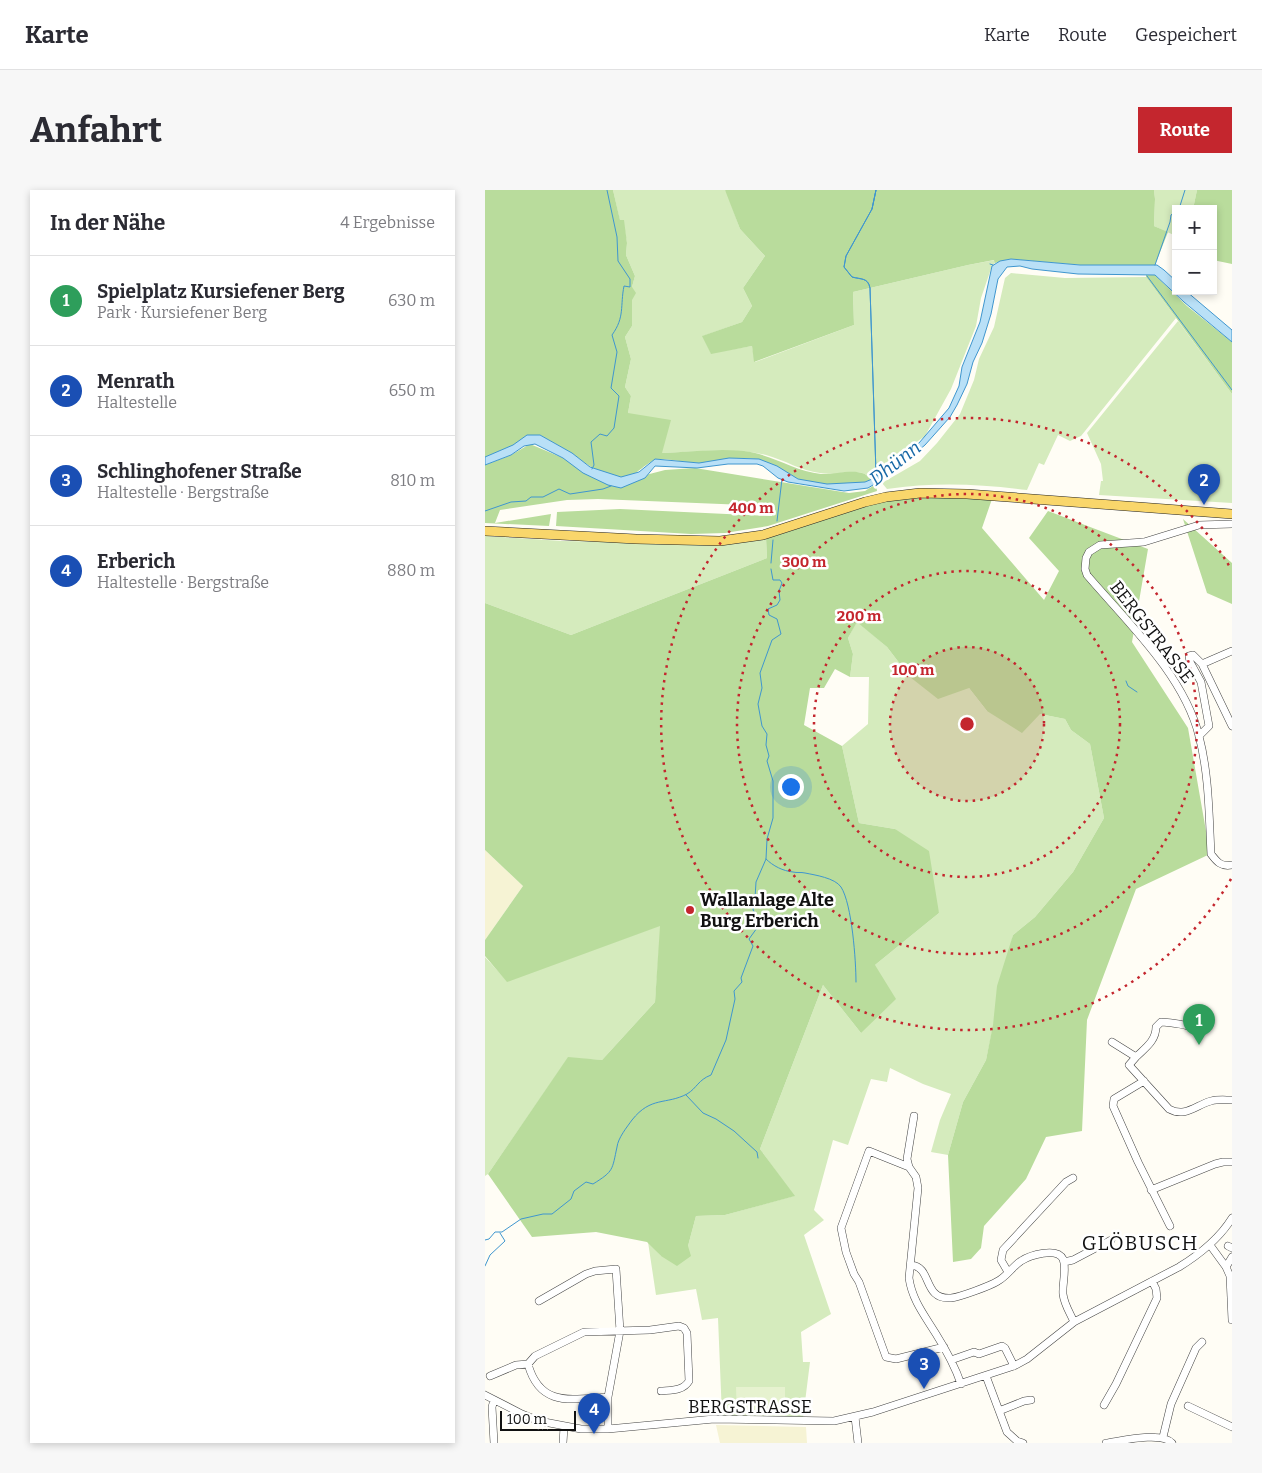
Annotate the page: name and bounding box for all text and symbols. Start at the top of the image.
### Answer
text: Karte [25,21,89,49]
text: Karte [984,24,1030,46]
text: Route [1058,24,1107,46]
text: Gespeichert [1135,24,1237,46]
button: Route [1138,107,1232,153]
text: Anfahrt [30,109,162,151]
map controls [1172,205,1217,295]
button: + [1172,205,1217,250]
text: In der Nähe [50,210,165,236]
text: 4 Ergebnisse [340,213,435,232]
button: − [1172,250,1217,295]
text: Spielplatz Kursiefener Berg [97,280,345,303]
text: 1 [63,291,69,310]
text: 630 m [388,291,435,310]
text: Park · Kursiefener Berg [97,303,267,322]
text: Menrath [97,370,175,393]
text: 2 [61,381,71,400]
text: 650 m [389,381,435,400]
text: Haltestelle [97,393,177,412]
water label: Dhünn [865,436,925,490]
text: Schlinghofener Straße [97,460,302,483]
pin: 2 [1188,464,1220,505]
text: 3 [61,471,71,490]
text: 810 m [390,471,435,490]
text: Haltestelle · Bergstraße [97,483,269,502]
text: 400 m [728,499,774,517]
text: Erberich [97,550,175,573]
text: 300 m [782,553,827,571]
text: 4 [61,561,71,580]
text: 880 m [387,561,435,580]
text: Haltestelle · Bergstraße [97,573,269,592]
street label: BERGSTRASSE [1105,576,1199,688]
text: 200 m [837,607,882,625]
text: 100 m [892,661,935,679]
centre of rings [958,715,976,733]
your location [778,774,804,800]
place label: Wallanlage Alte Burg Erberich [700,889,834,932]
marker: Wallanlage Alte Burg Erberich [684,904,696,916]
pin: 1 [1183,1004,1215,1045]
district label: GLÖBUSCH [1082,1231,1198,1255]
pin: 3 [908,1348,940,1389]
pin: 4 [578,1393,610,1434]
street label: BERGSTRASSE [688,1396,812,1418]
scale bar [500,1408,576,1431]
text: 100 m [507,1411,547,1428]

